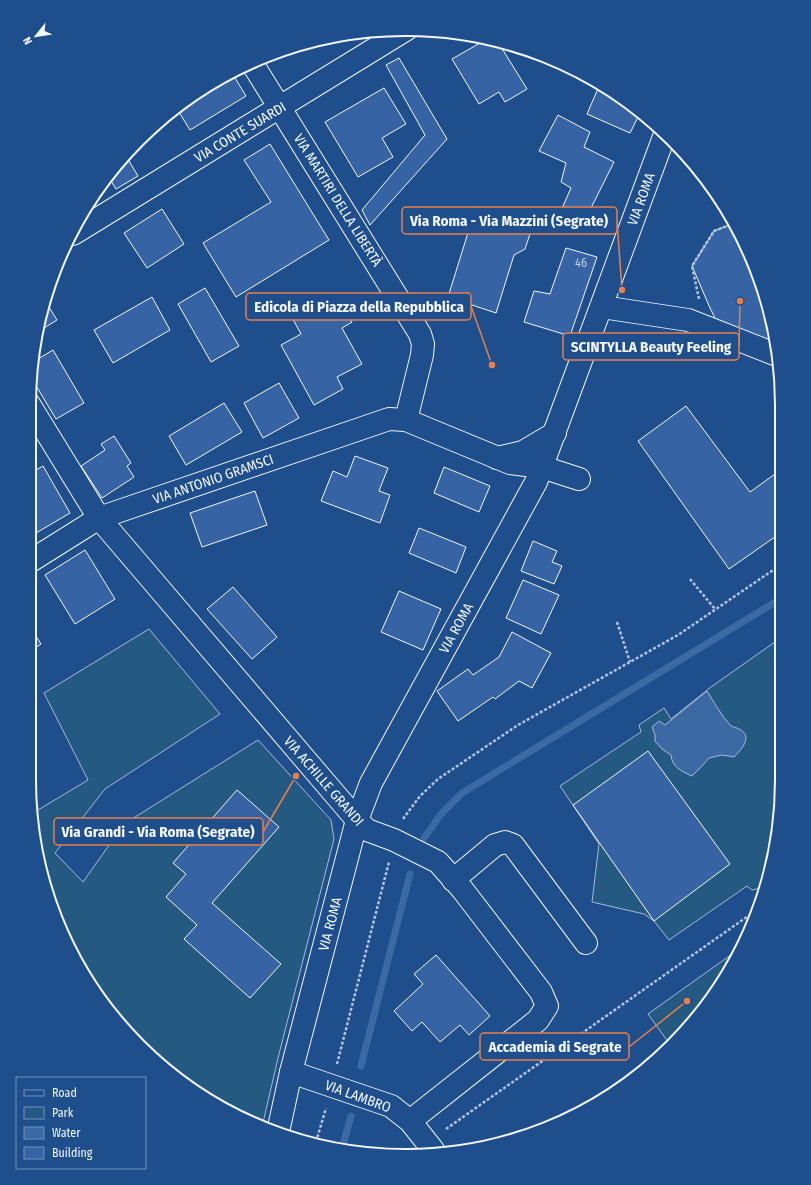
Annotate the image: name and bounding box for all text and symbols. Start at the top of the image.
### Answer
north arrow [16,16,56,56]
text: N [20,35,35,47]
street label: VIA CONTE SUARDI [191,98,289,166]
street label: VIA MARTIRI DELLA LIBERTÀ [290,130,387,270]
street label: VIA ROMA [624,170,659,228]
callout: Via Roma - Via Mazzini (Segrate) [402,207,617,234]
text: Via Roma - Via Mazzini (Segrate) [409,212,609,230]
house number: 46 [575,256,587,270]
callout: Edicola di Piazza della Repubblica [246,293,471,320]
text: Edicola di Piazza della Repubblica [254,298,464,316]
callout: SCINTYLLA Beauty Feeling [563,333,739,360]
text: SCINTYLLA Beauty Feeling [571,338,732,356]
street label: VIA ANTONIO GRAMSCI [150,451,276,508]
street label: VIA ROMA [436,600,478,656]
street label: VIA ACHILLE GRANDI [280,733,367,830]
callout: Via Grandi - Via Roma (Segrate) [54,818,263,845]
text: Via Grandi - Via Roma (Segrate) [60,823,255,841]
street label: VIA ROMA [315,895,346,953]
callout: Accademia di Segrate [480,1033,629,1060]
text: Accademia di Segrate [487,1038,622,1056]
legend [16,1077,146,1169]
street label: VIA LAMBRO [323,1077,393,1116]
text: Road [52,1086,77,1100]
text: Park [52,1106,74,1120]
text: Water [52,1126,81,1140]
text: Building [52,1146,93,1160]

